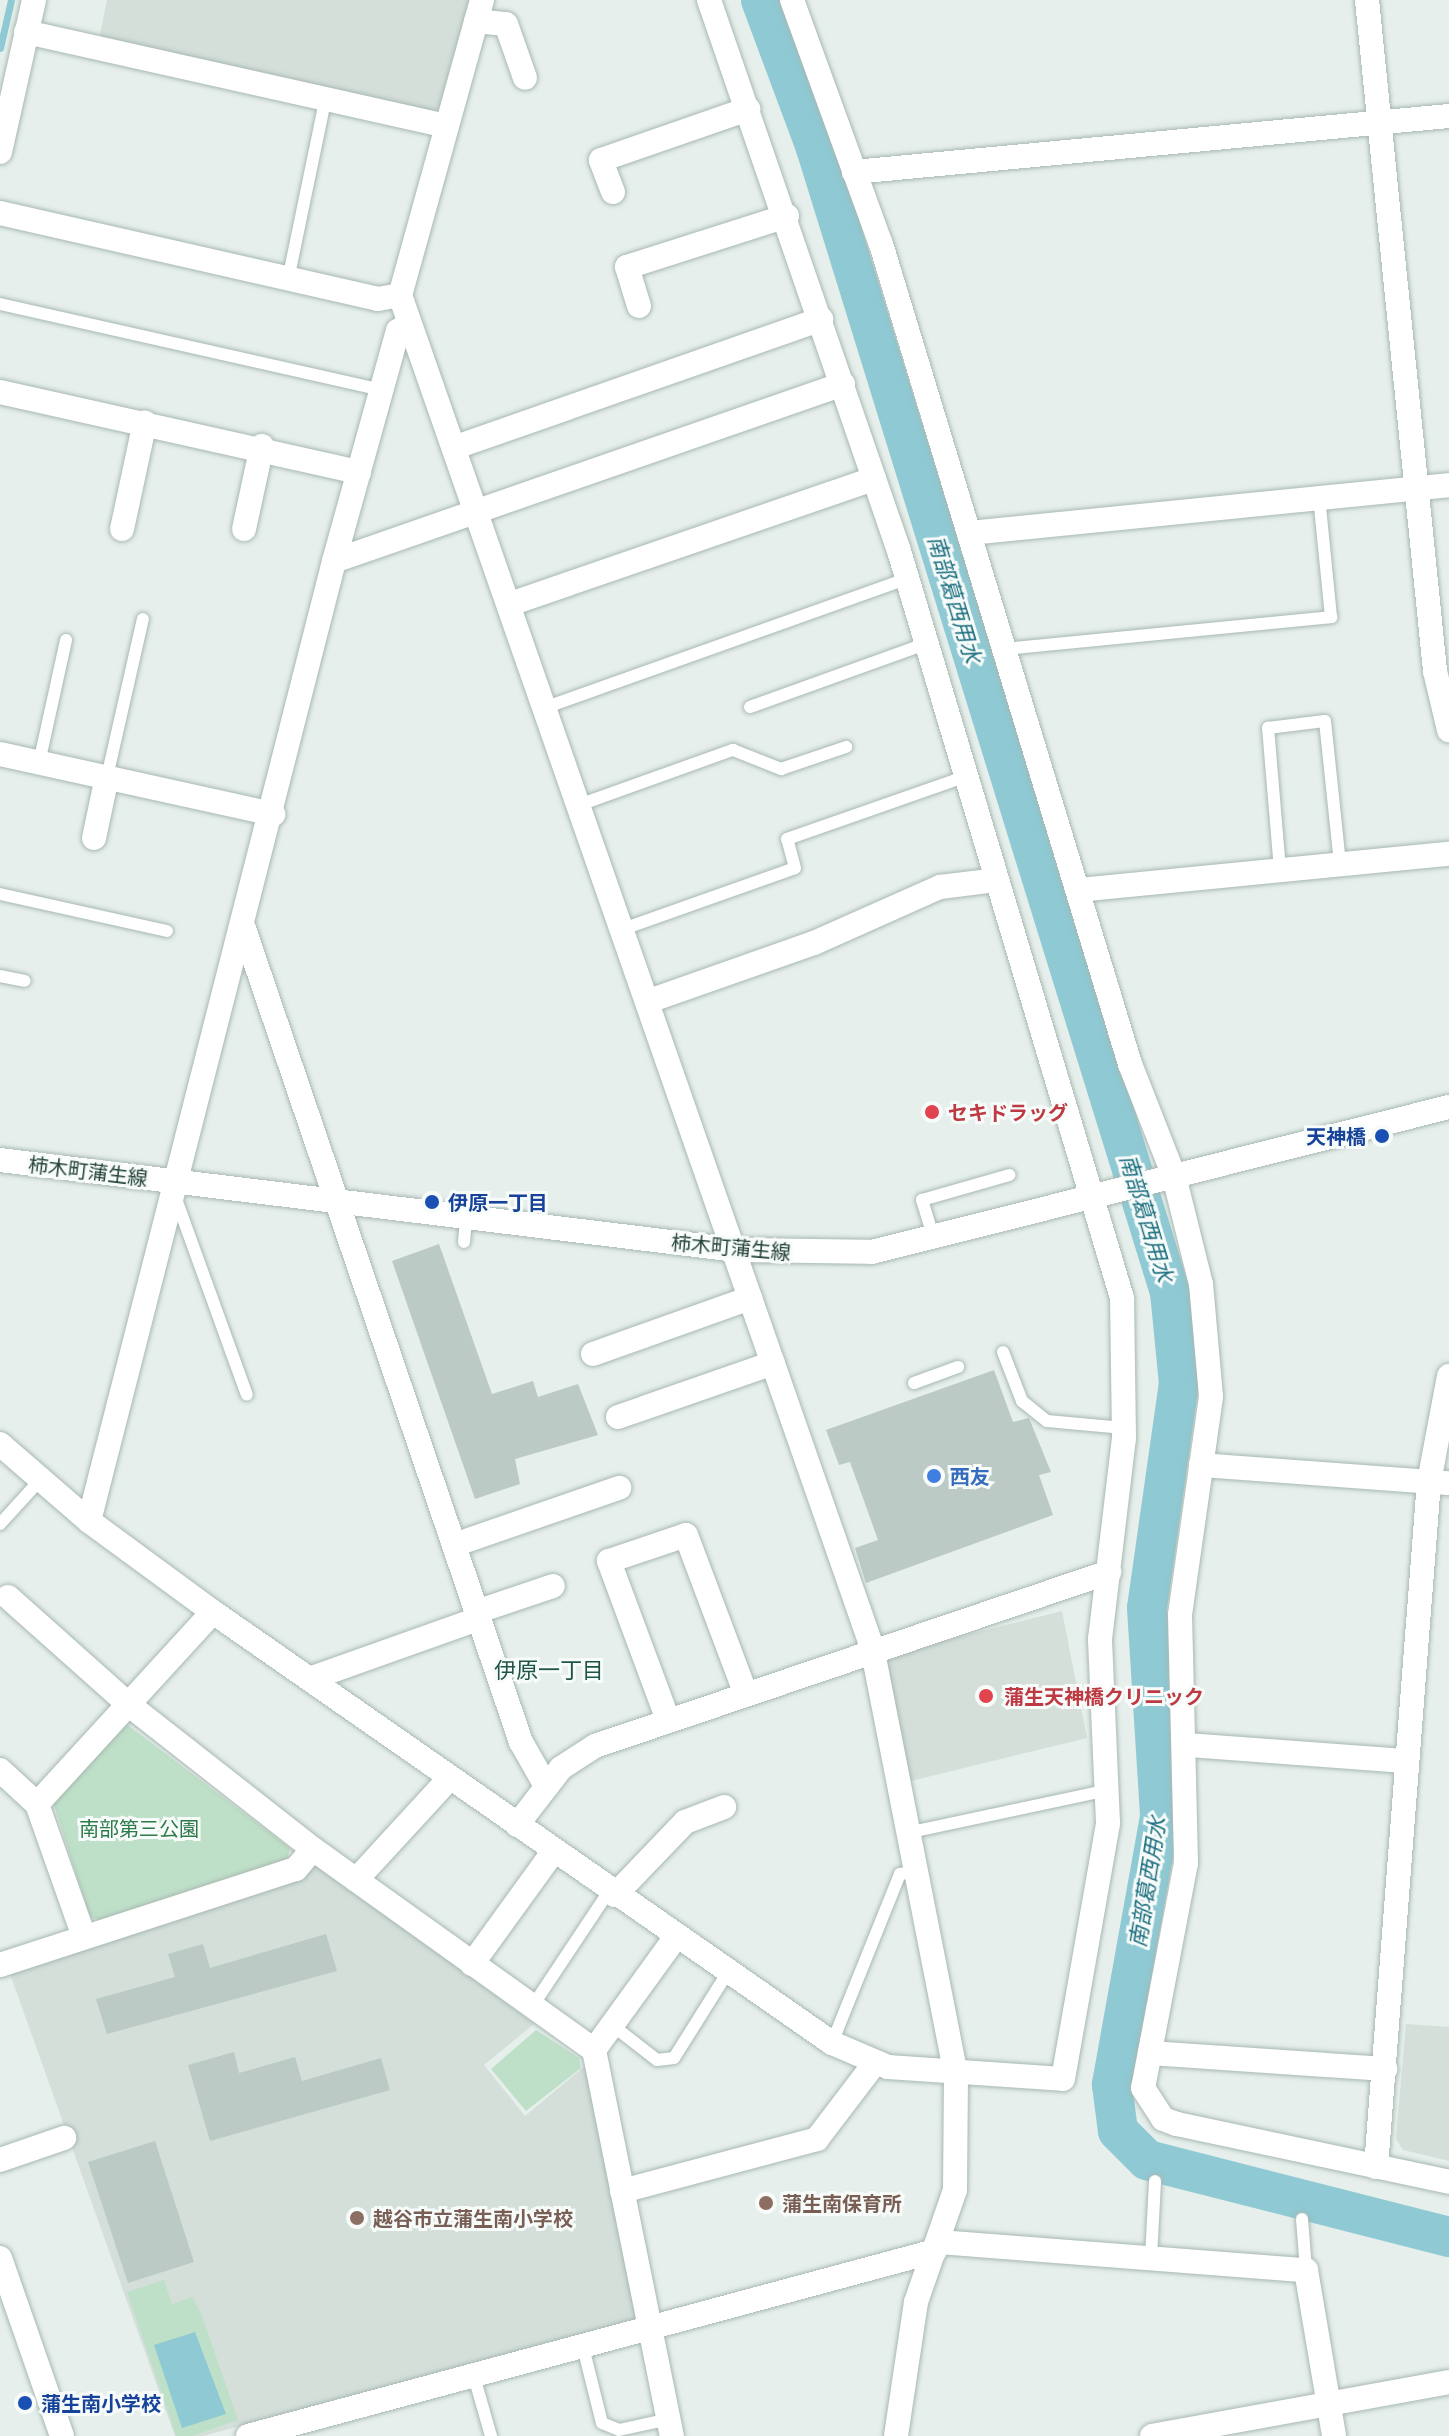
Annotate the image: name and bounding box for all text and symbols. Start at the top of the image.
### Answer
water label: 南部葛西用水 [923,532,987,666]
place label: セキドラッグ [948,1100,1068,1124]
marker: セキドラッグ [923,1103,941,1121]
place label: 天神橋 [1306,1124,1366,1148]
marker: 天神橋 [1373,1127,1391,1145]
water label: 南部葛西用水 [1115,1151,1179,1285]
street label: 柿木町蒲生線 [27,1152,149,1190]
place label: 伊原一丁目 [448,1190,548,1214]
marker: 伊原一丁目 [423,1193,441,1211]
street label: 柿木町蒲生線 [670,1230,792,1264]
place label: 西友 [950,1464,990,1488]
marker: 西友 [925,1467,943,1485]
district label: 伊原一丁目 [494,1657,604,1683]
place label: 蒲生天神橋クリニック [1004,1684,1204,1708]
marker: 蒲生天神橋クリニック [975,1685,997,1707]
water label: 南部葛西用水 [1124,1815,1170,1949]
park label: 南部第三公園 [79,1816,199,1840]
place label: 蒲生南保育所 [782,2191,902,2215]
marker: 蒲生南保育所 [757,2194,775,2212]
place label: 越谷市立蒲生南小学校 [373,2206,573,2230]
marker: 越谷市立蒲生南小学校 [348,2209,366,2227]
place label: 蒲生南小学校 [41,2391,161,2415]
marker: 蒲生南小学校 [16,2394,34,2412]

